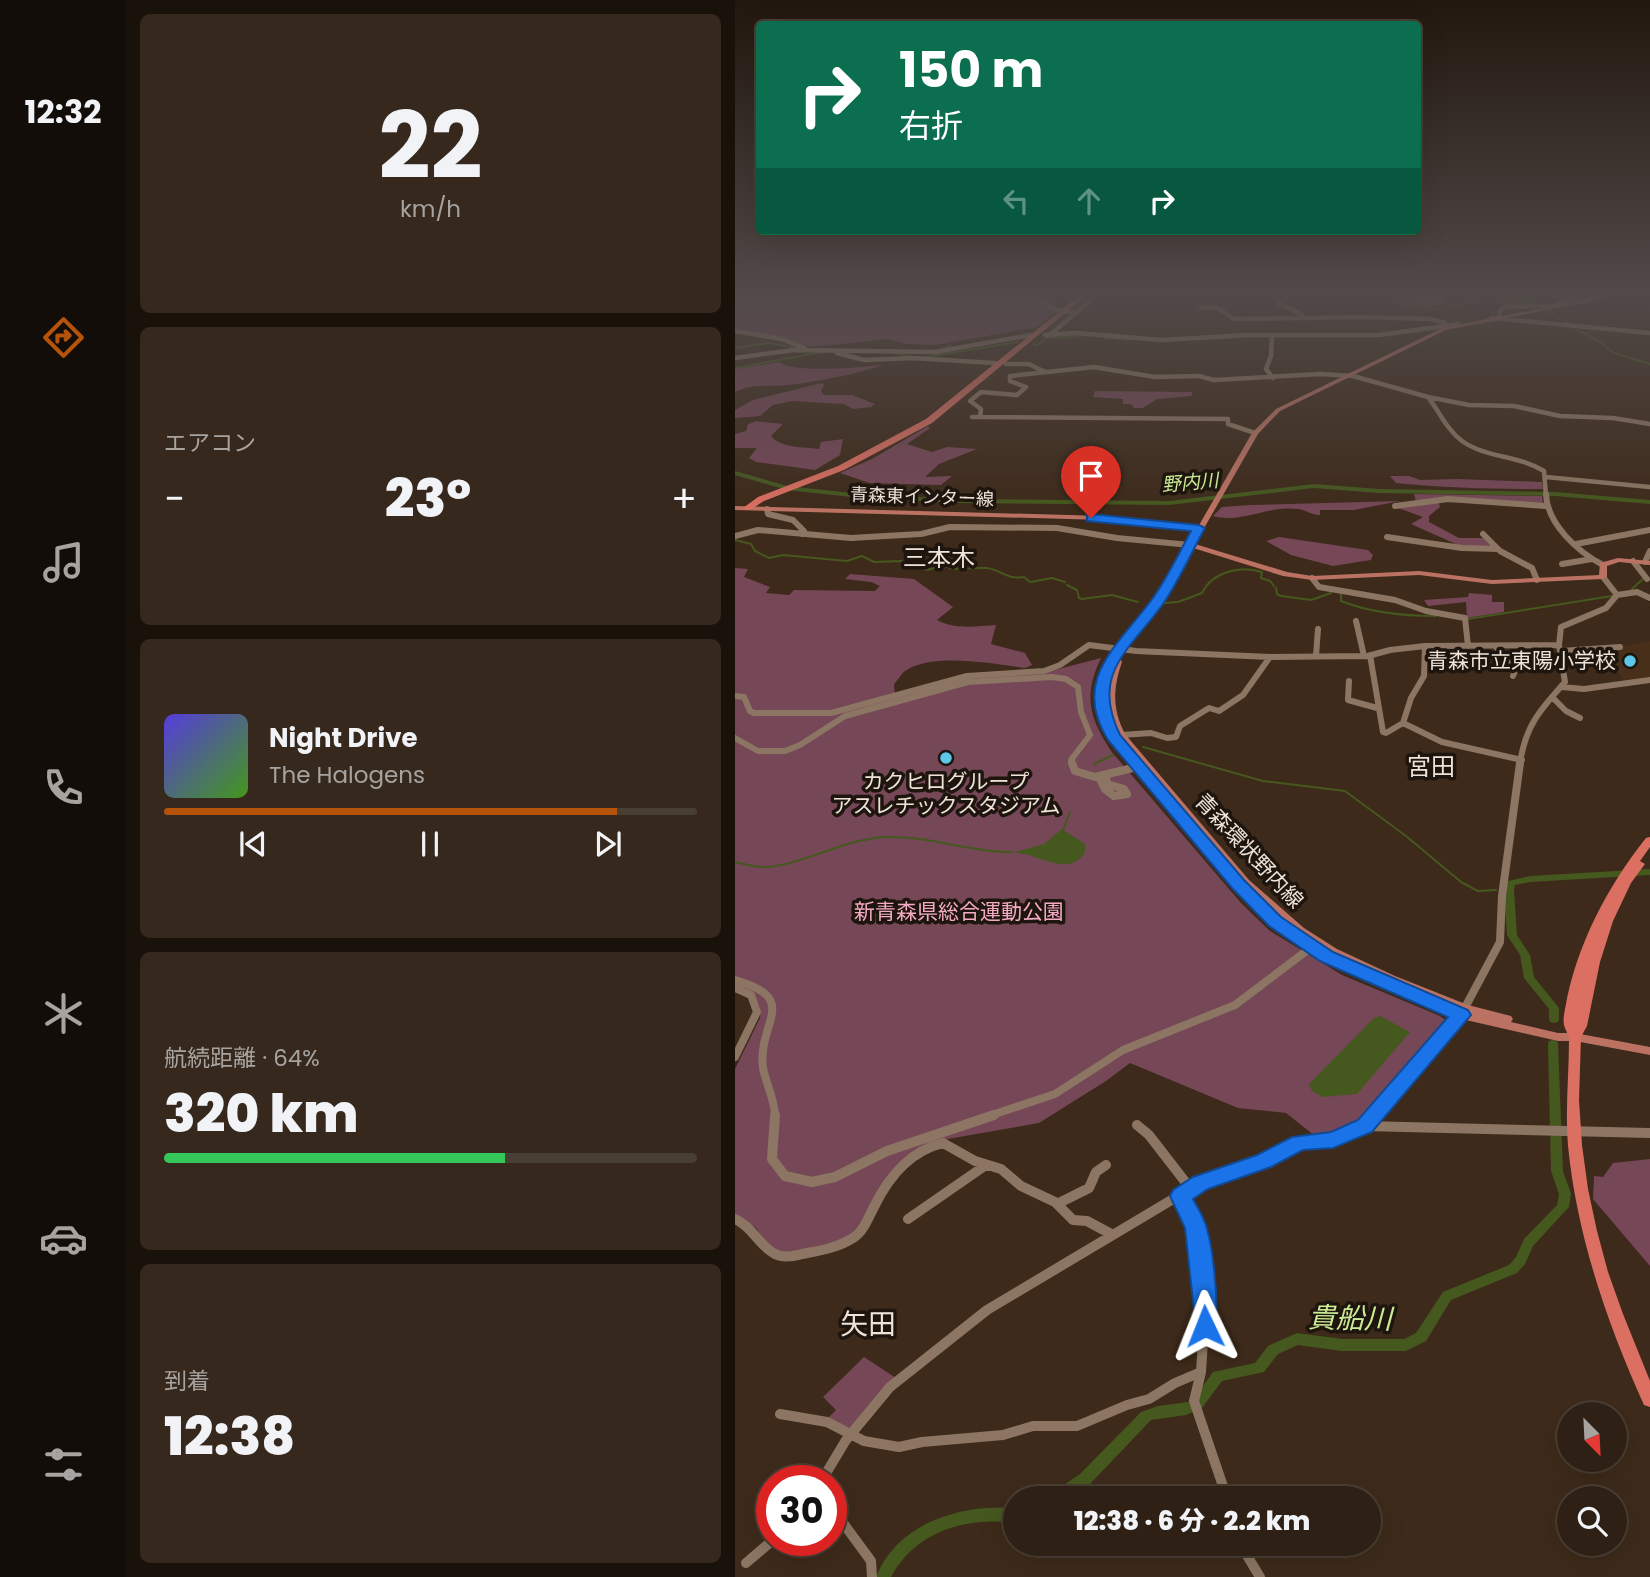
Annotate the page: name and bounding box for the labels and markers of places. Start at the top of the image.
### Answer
pin [1061,446,1121,518]
place label: 青森市立東陽小学校 [1427,646,1616,675]
marker: 青森市立東陽小学校 [1622,653,1638,669]
marker: カクヒログループ アスレチックスタジアム [938,750,954,766]
place label: カクヒログループ アスレチックスタジアム [832,767,1060,820]

